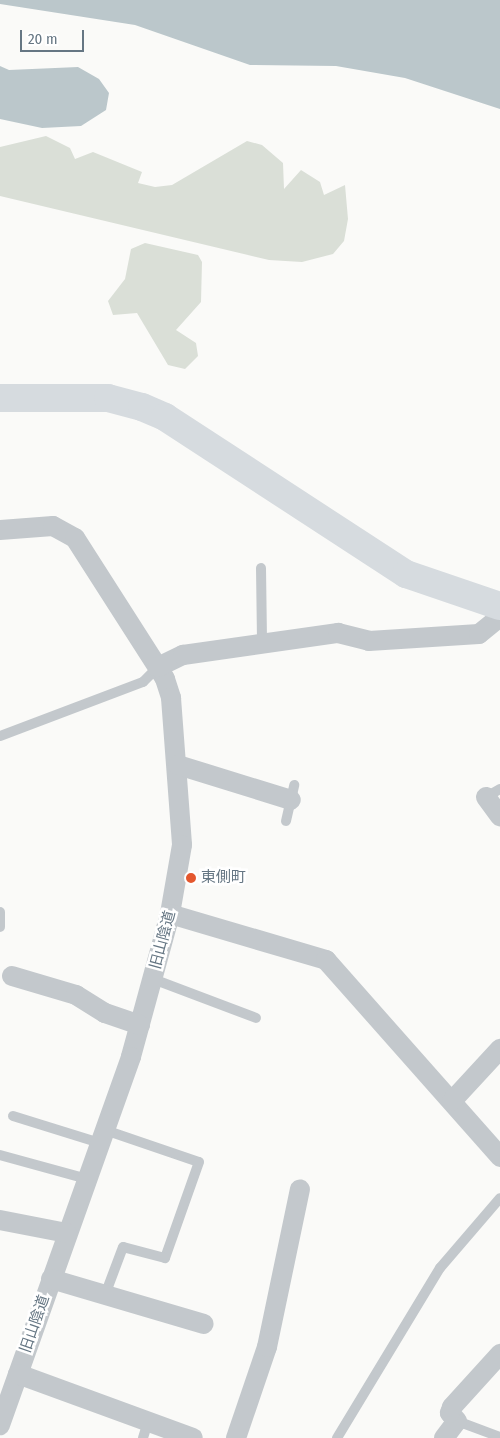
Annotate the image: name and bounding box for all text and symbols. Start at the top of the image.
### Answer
scale bar [22,20,86,52]
text: 20 m [28,30,58,48]
place label: 東側町 [201,869,246,887]
marker: 東側町 [185,872,197,884]
street label: 旧山陰道 [147,909,179,971]
street label: 旧山陰道 [17,1293,53,1355]

